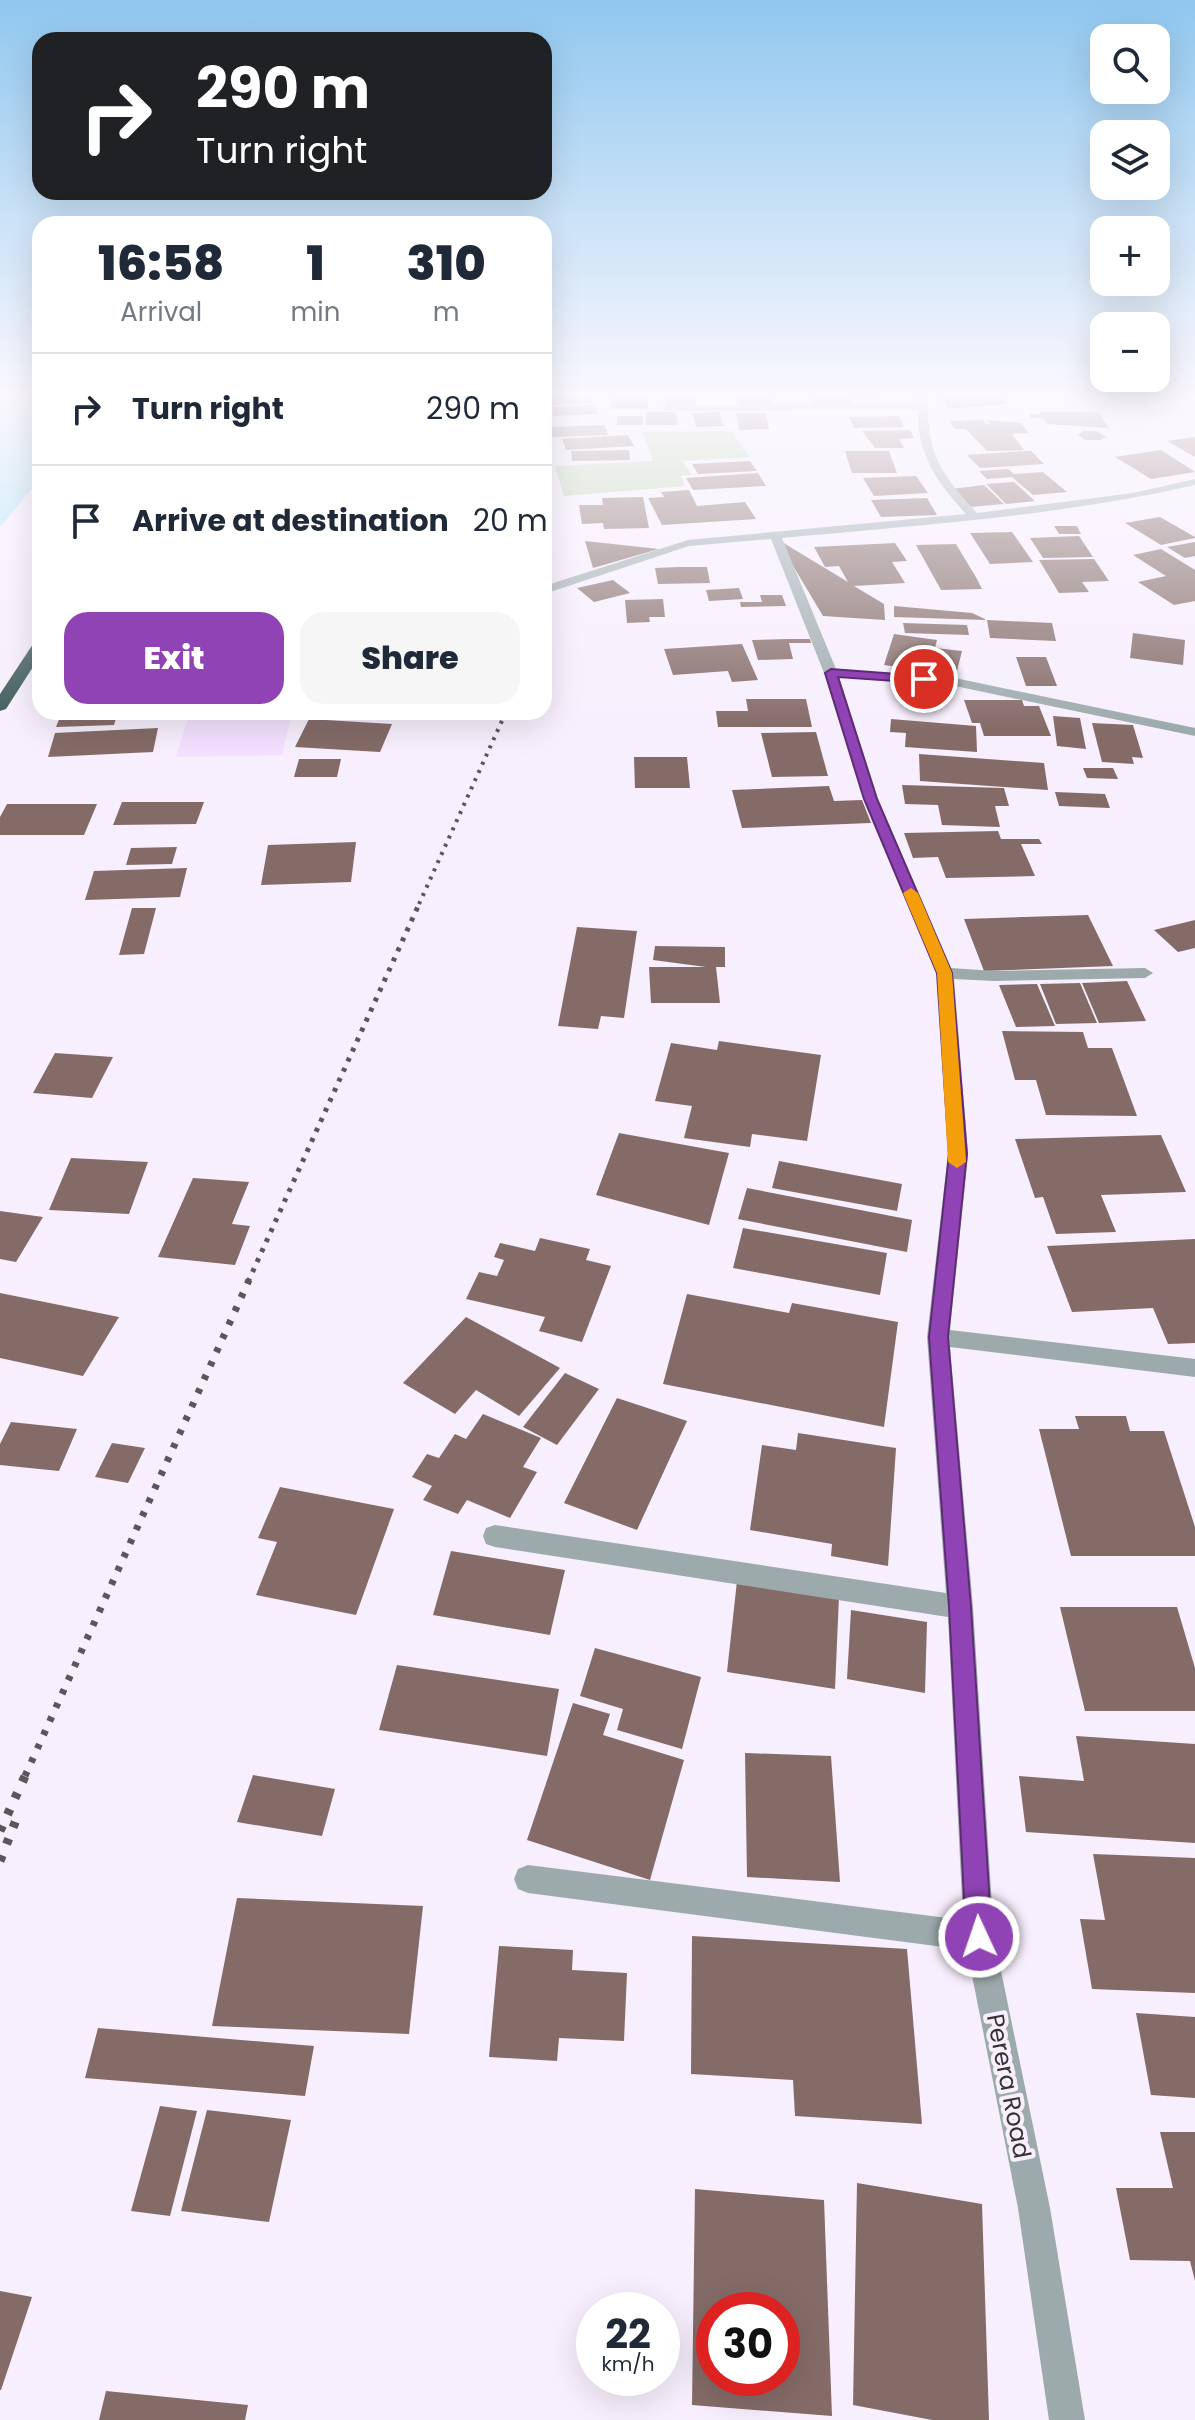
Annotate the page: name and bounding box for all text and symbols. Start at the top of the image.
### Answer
map controls [1090,24,1170,392]
button: search [1090,24,1170,104]
text: 290 m [196,49,370,128]
icon: right [64,64,168,168]
button: layers [1090,120,1170,200]
text: Turn right [196,125,367,176]
button: + [1090,216,1170,296]
text: 16:58 [98,230,224,297]
text: 1 [306,230,325,297]
text: 310 [406,230,486,297]
text: Arrival [120,294,202,330]
text: min [291,294,340,330]
text: m [433,294,460,330]
button: − [1090,312,1170,392]
icon: right [64,387,108,431]
text: Turn right [132,387,284,430]
text: 290 m [426,387,520,430]
icon: arrive [64,499,108,543]
text: Arrive at destination [132,499,449,542]
text: 20 m [473,499,548,542]
button: Exit [64,612,284,704]
button: Share [300,612,520,704]
pin [890,645,958,713]
icon: arrive [902,657,946,701]
position arrow [937,1895,1021,1979]
street label: Perera Road [979,2011,1039,2161]
speed limit sign: 30 [696,2292,800,2396]
text: 22 [605,2306,651,2362]
text: km/h [601,2350,655,2378]

